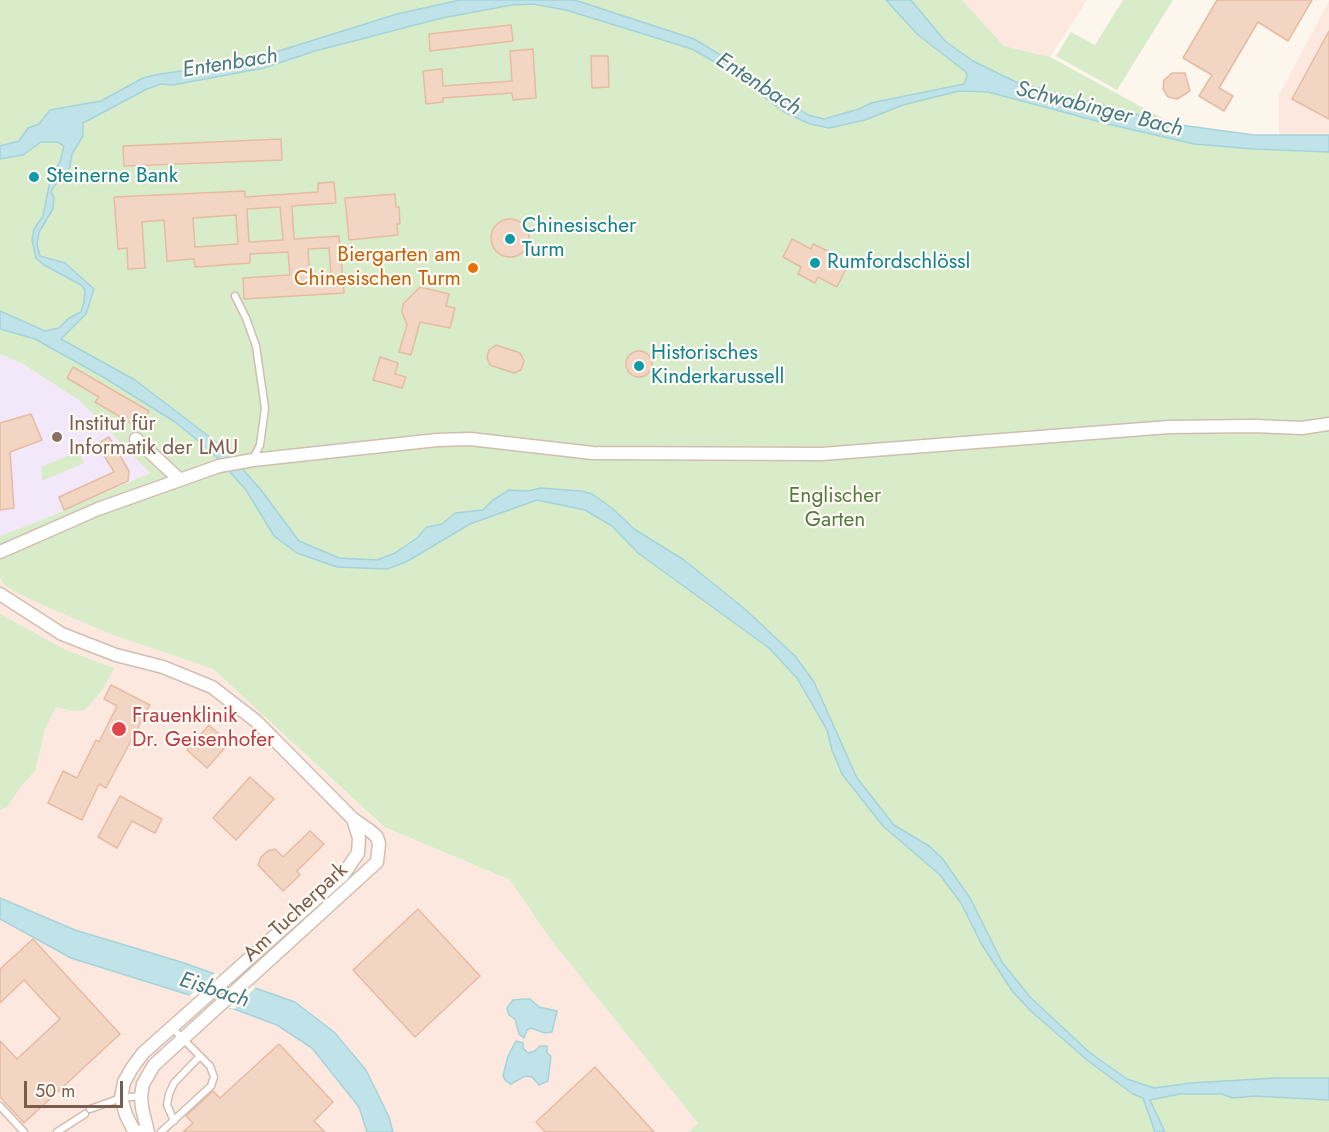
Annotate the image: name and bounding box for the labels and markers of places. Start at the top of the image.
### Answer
place label: Steinerne Bank [46,164,178,190]
marker: Steinerne Bank [27,170,41,184]
place label: Chinesischer Turm [522,214,636,264]
marker: Chinesischer Turm [503,232,517,246]
place label: Biergarten am Chinesischen Turm [294,243,461,293]
place label: Rumfordschlössl [827,250,970,276]
marker: Rumfordschlössl [808,256,822,270]
marker: Biergarten am Chinesischen Turm [466,261,480,275]
place label: Historisches Kinderkarussell [651,341,784,391]
marker: Historisches Kinderkarussell [632,359,646,373]
place label: Institut für Informatik der LMU [69,412,238,462]
marker: Institut für Informatik der LMU [50,430,64,444]
place label: Frauenklinik Dr. Geisenhofer [132,704,274,754]
marker: Frauenklinik Dr. Geisenhofer [110,720,128,738]

